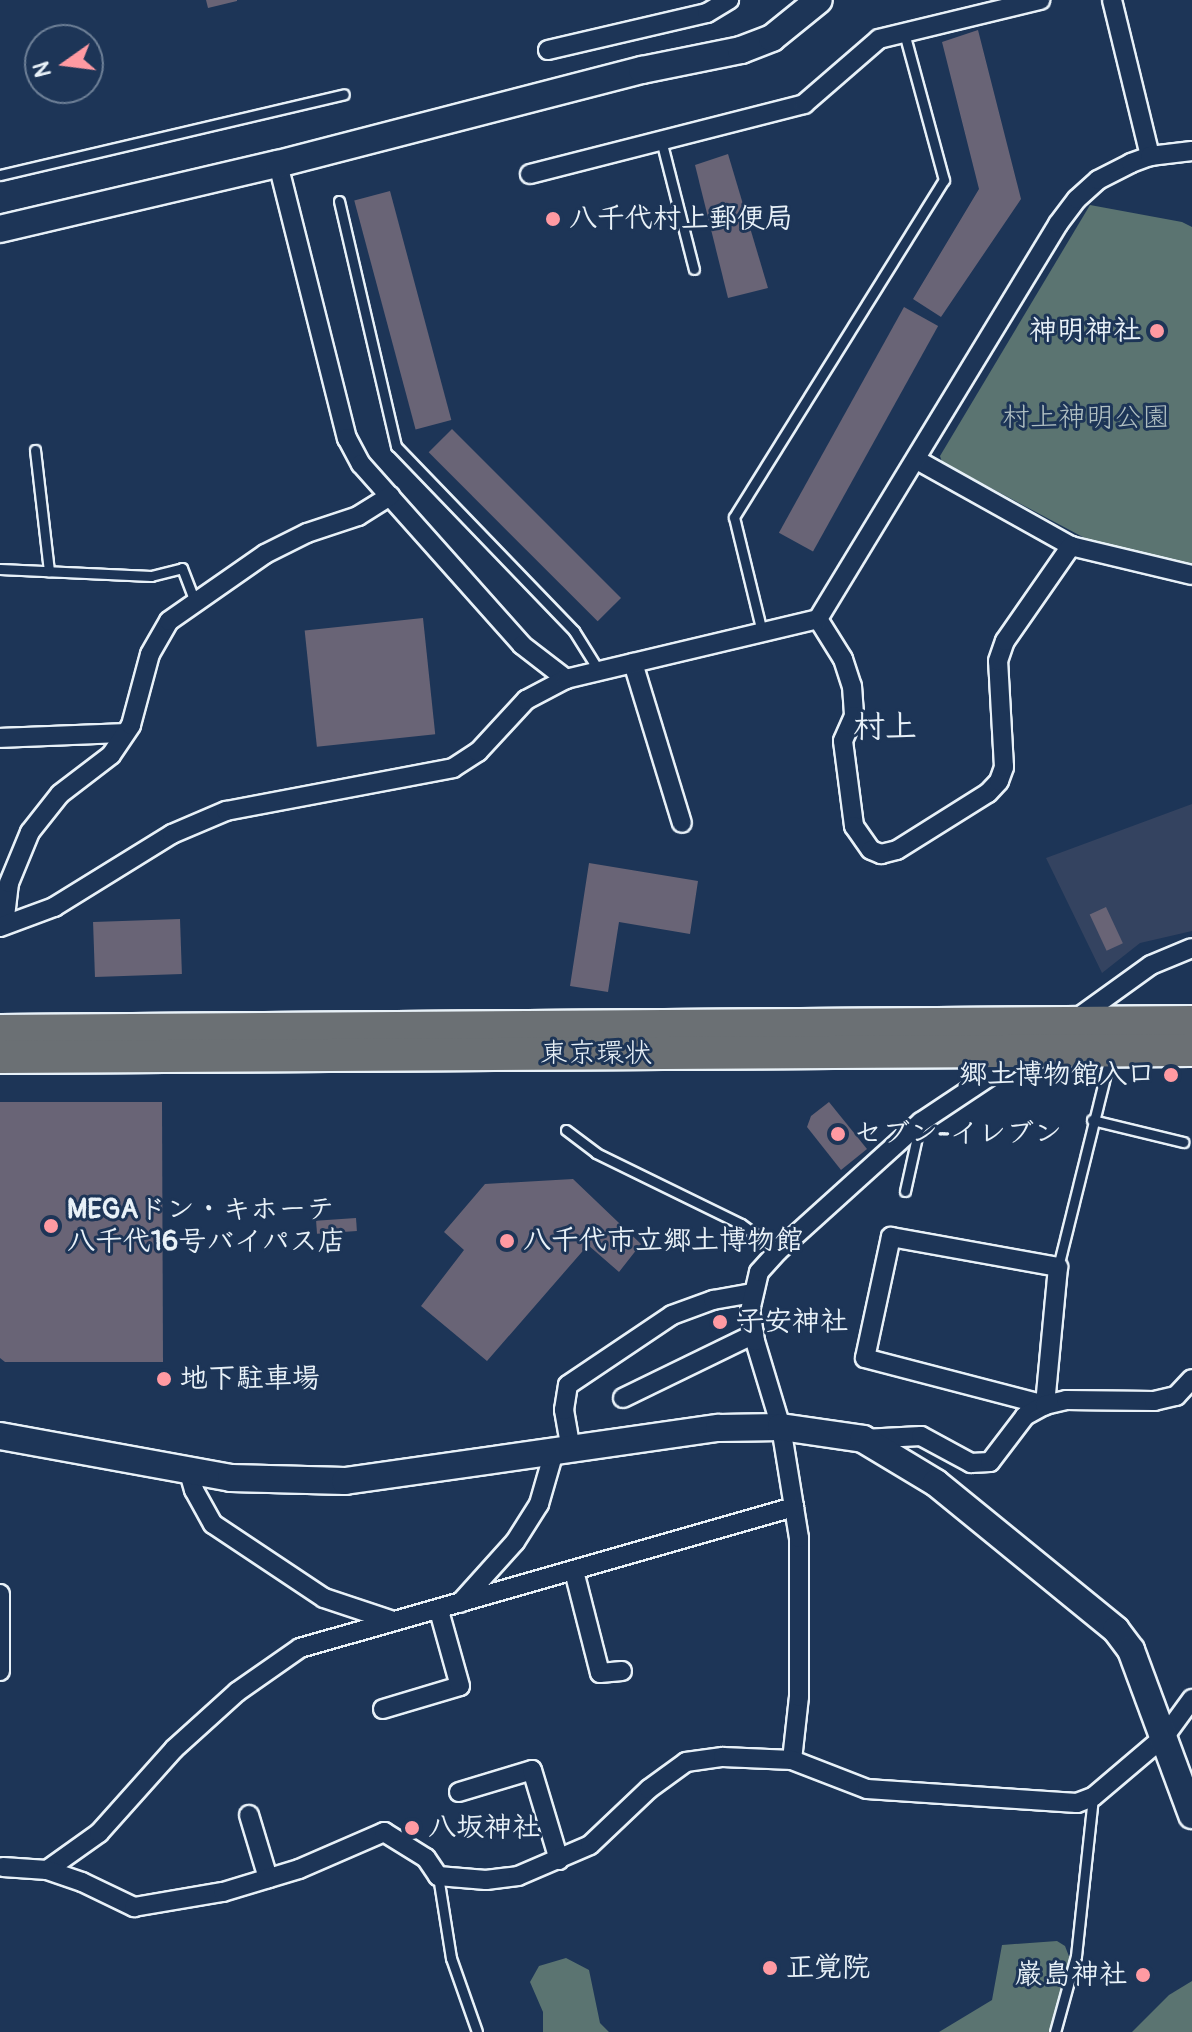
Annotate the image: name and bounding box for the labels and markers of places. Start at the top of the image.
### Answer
place label: 八千代村上郵便局 [569,202,793,236]
marker: 八千代村上郵便局 [544,210,562,228]
place label: 神明神社 [1029,314,1141,348]
marker: 神明神社 [1148,322,1166,340]
place label: 郷土博物館入口 [959,1058,1155,1092]
marker: 郷土博物館入口 [1162,1066,1180,1084]
place label: セブン-イレブン [854,1117,1062,1151]
marker: セブン-イレブン [829,1125,847,1143]
place label: MEGAドン・キホーテ 八千代16号バイパス店 [67,1193,346,1259]
marker: MEGAドン・キホーテ 八千代16号バイパス店 [42,1217,60,1235]
place label: 八千代市立郷土博物館 [523,1224,803,1258]
marker: 八千代市立郷土博物館 [498,1232,516,1250]
place label: 子安神社 [736,1305,848,1339]
marker: 子安神社 [711,1313,729,1331]
place label: 地下駐車場 [180,1362,320,1396]
marker: 地下駐車場 [155,1370,173,1388]
place label: 八坂神社 [428,1811,540,1845]
marker: 八坂神社 [403,1819,421,1837]
place label: 正覚院 [786,1951,870,1985]
place label: 巌島神社 [1015,1958,1127,1992]
marker: 正覚院 [761,1959,779,1977]
marker: 巌島神社 [1134,1966,1152,1984]

